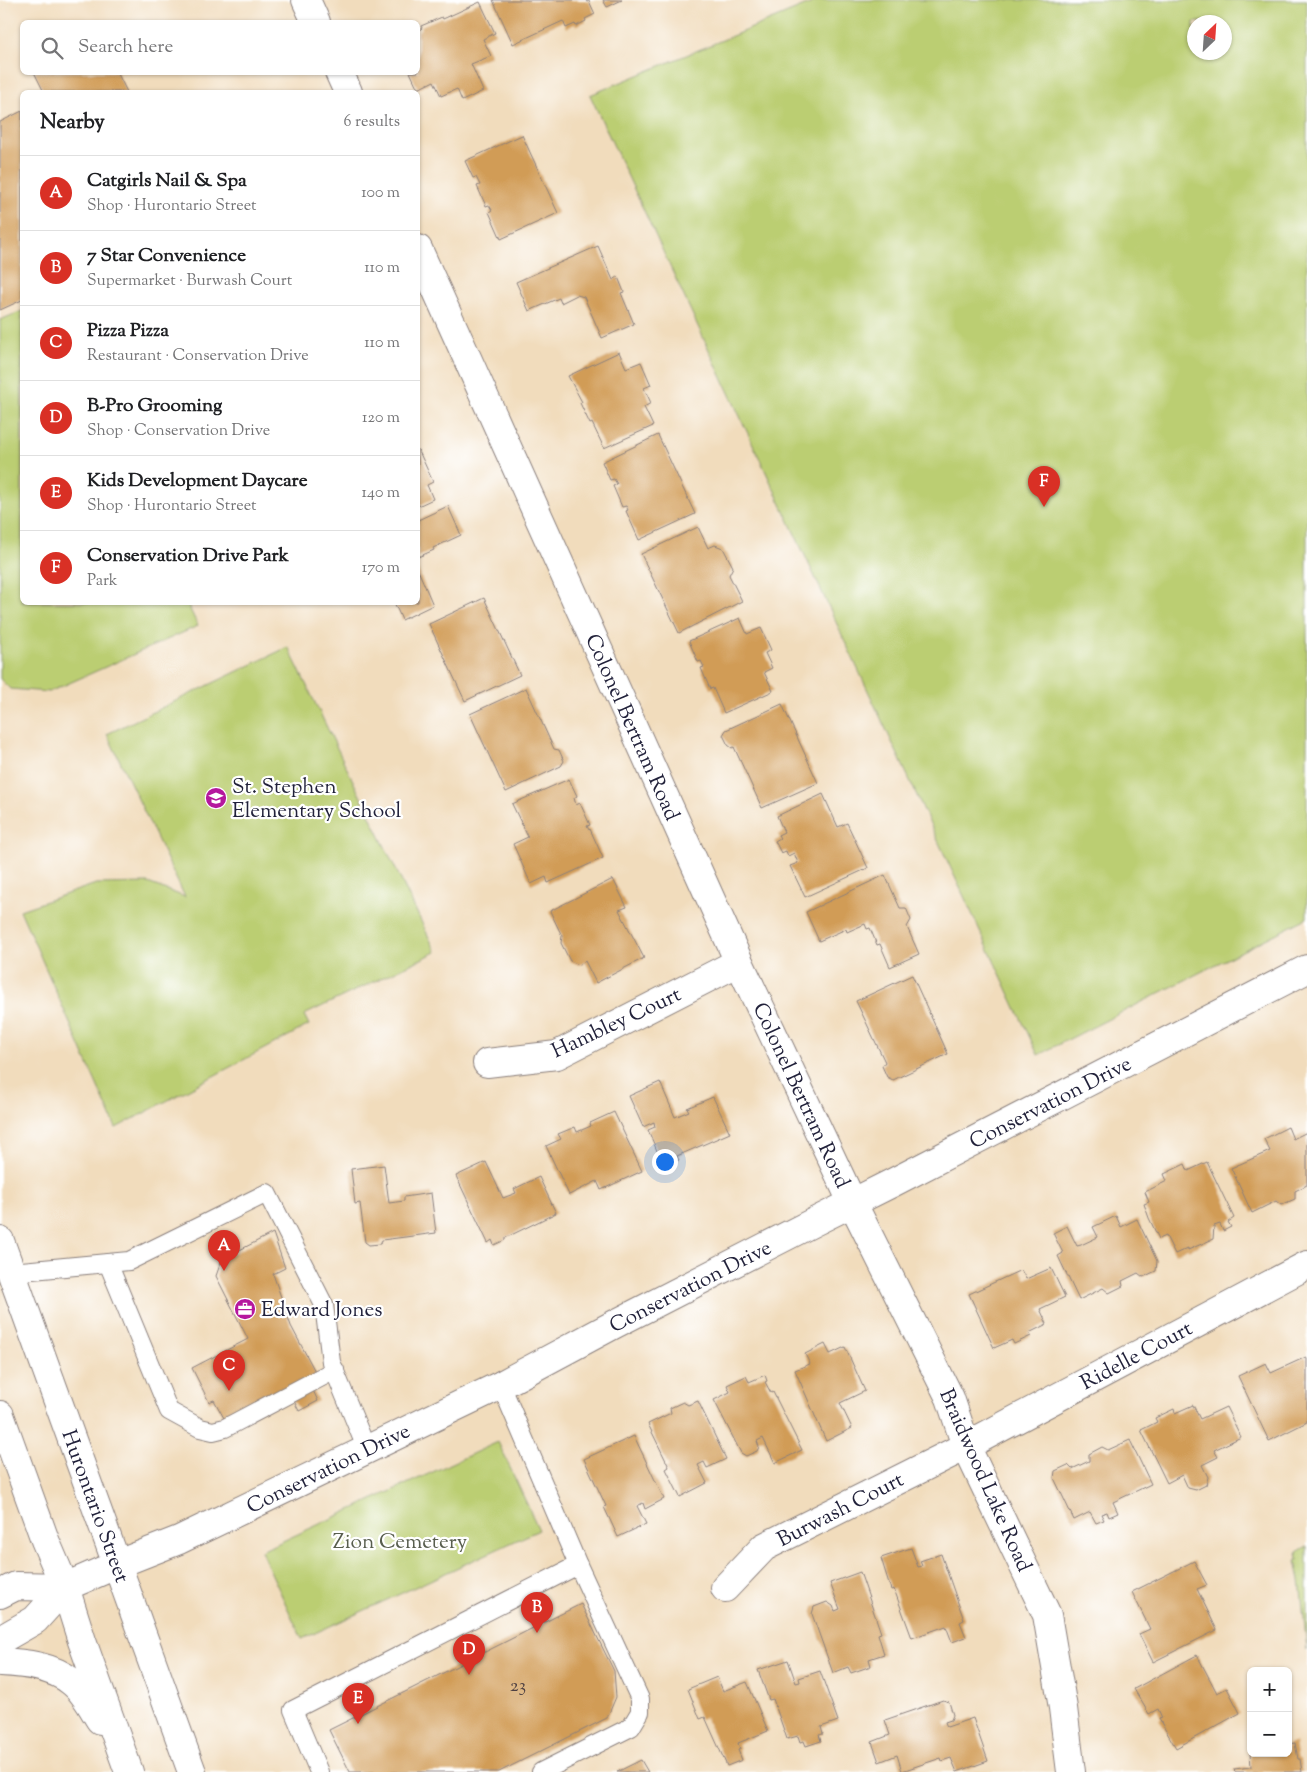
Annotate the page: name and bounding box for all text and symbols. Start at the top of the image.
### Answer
north arrow [1187,15,1232,60]
search box [20,20,420,75]
icon: search [38,34,66,62]
text: Search here [78,34,173,61]
text: Nearby [40,108,105,138]
text: 6 results [344,111,400,134]
text: Catgirls Nail & Spa [87,168,247,195]
text: A [50,182,63,205]
text: 100 m [361,182,400,205]
text: Shop · Hurontario Street [87,195,257,218]
text: 7 Star Convenience [87,243,246,270]
text: B [51,257,61,280]
text: 110 m [364,257,400,280]
text: Supermarket · Burwash Court [87,270,292,293]
text: Pizza Pizza [87,318,169,345]
text: C [50,332,62,355]
text: 110 m [364,332,400,355]
text: Restaurant · Conservation Drive [87,345,309,368]
text: B-Pro Grooming [87,393,222,420]
text: D [50,407,62,430]
text: 120 m [362,407,400,430]
text: Shop · Conservation Drive [87,420,270,443]
pin: F [1028,466,1060,507]
text: Kids Development Daycare [87,468,308,495]
text: E [51,482,61,505]
text: 140 m [362,482,400,505]
text: Shop · Hurontario Street [87,495,257,518]
text: Conservation Drive Park [87,543,289,570]
text: F [52,557,60,580]
text: 170 m [362,557,400,580]
text: Park [87,570,118,593]
street label: Colonel Bertram Road [576,630,686,826]
place label: St. Stephen Elementary School [232,773,402,827]
school or university icon: St. Stephen Elementary School [204,786,228,810]
street label: Hambley Court [547,981,687,1067]
street label: Colonel Bertram Road [744,998,856,1194]
street label: Conservation Drive [965,1050,1137,1158]
your location [652,1149,678,1175]
pin: A [208,1230,240,1271]
street label: Conservation Drive [605,1234,777,1342]
place label: Edward Jones [261,1296,382,1326]
office icon: Edward Jones [233,1297,257,1321]
street label: Ridelle Court [1076,1315,1198,1399]
pin: C [213,1350,245,1391]
street label: Braidwood Lake Road [930,1384,1038,1577]
street label: Conservation Drive [242,1417,416,1522]
street label: Hurontario Street [53,1426,136,1587]
street label: Burwash Court [772,1466,909,1556]
park label: Zion Cemetery [333,1528,468,1558]
pin: B [521,1592,553,1633]
pin: D [453,1634,485,1675]
map controls [1247,1667,1292,1757]
button: + [1247,1667,1292,1712]
house number: 23 [510,1673,526,1700]
pin: E [342,1683,374,1724]
button: − [1247,1712,1292,1757]

